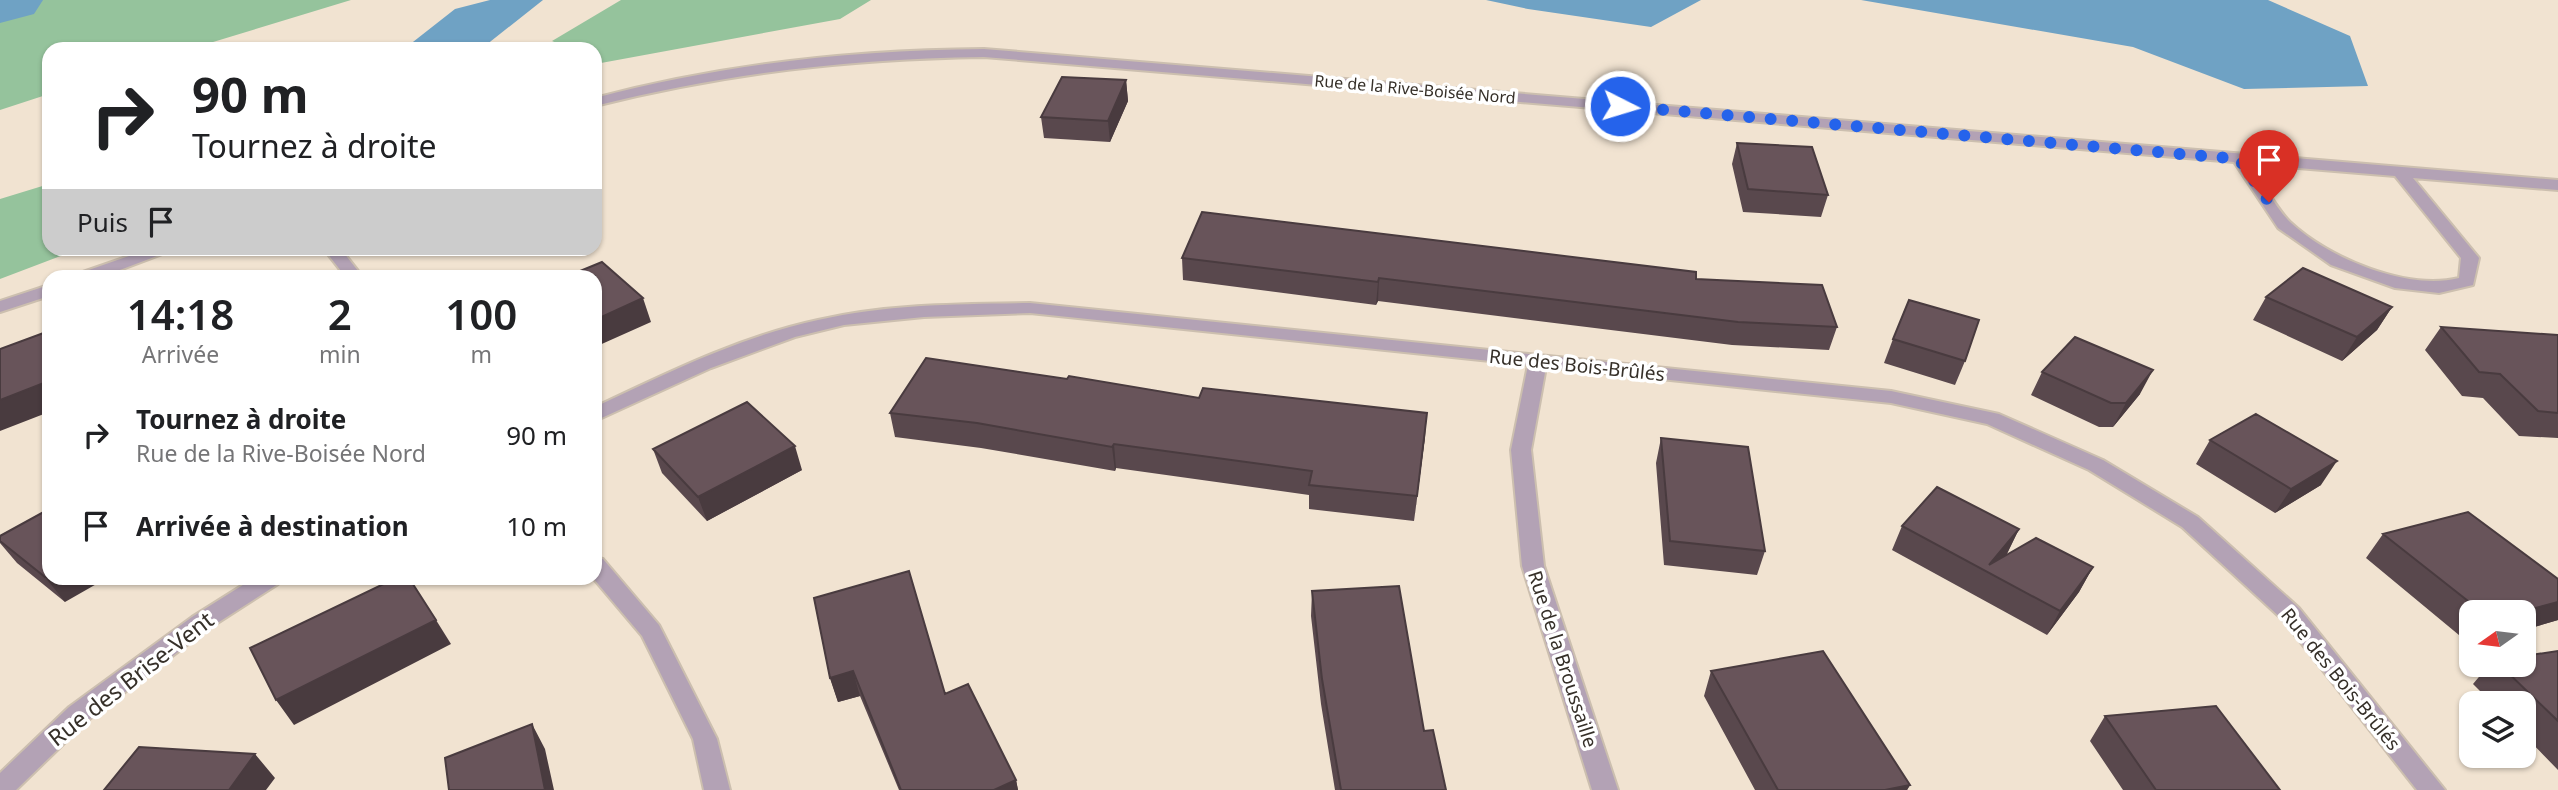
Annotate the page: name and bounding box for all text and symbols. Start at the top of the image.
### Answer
text: 90 m [192,61,309,127]
street label: Rue de la Rive-Boisée Nord [1314,69,1516,109]
position arrow [1583,69,1657,143]
icon: right [77,70,168,161]
text: Tournez à droite [192,124,437,167]
pin [2239,130,2299,202]
icon: arrive [2250,141,2288,179]
icon: arrive [142,203,180,241]
text: Puis [77,204,128,240]
text: 14:18 [127,285,234,342]
text: 2 [328,285,352,342]
text: 100 [445,285,517,342]
text: Arrivée [142,338,219,370]
text: min [319,338,361,370]
text: m [471,338,492,370]
street label: Rue des Bois-Brûlés [1488,343,1666,387]
text: Tournez à droite [136,401,346,437]
icon: right [77,416,115,454]
text: 90 m [506,417,567,453]
text: Rue de la Rive-Boisée Nord [136,437,426,469]
icon: arrive [77,507,115,545]
text: Arrivée à destination [136,508,409,544]
text: 10 m [506,508,567,544]
street label: Rue de la Broussaille [1522,567,1604,751]
north arrow [2459,600,2536,677]
map controls [2459,600,2536,768]
street label: Rue des Bois-Brûlés [2275,602,2407,756]
street label: Rue des Brise-Vent [41,603,220,753]
button: layers [2459,691,2536,768]

